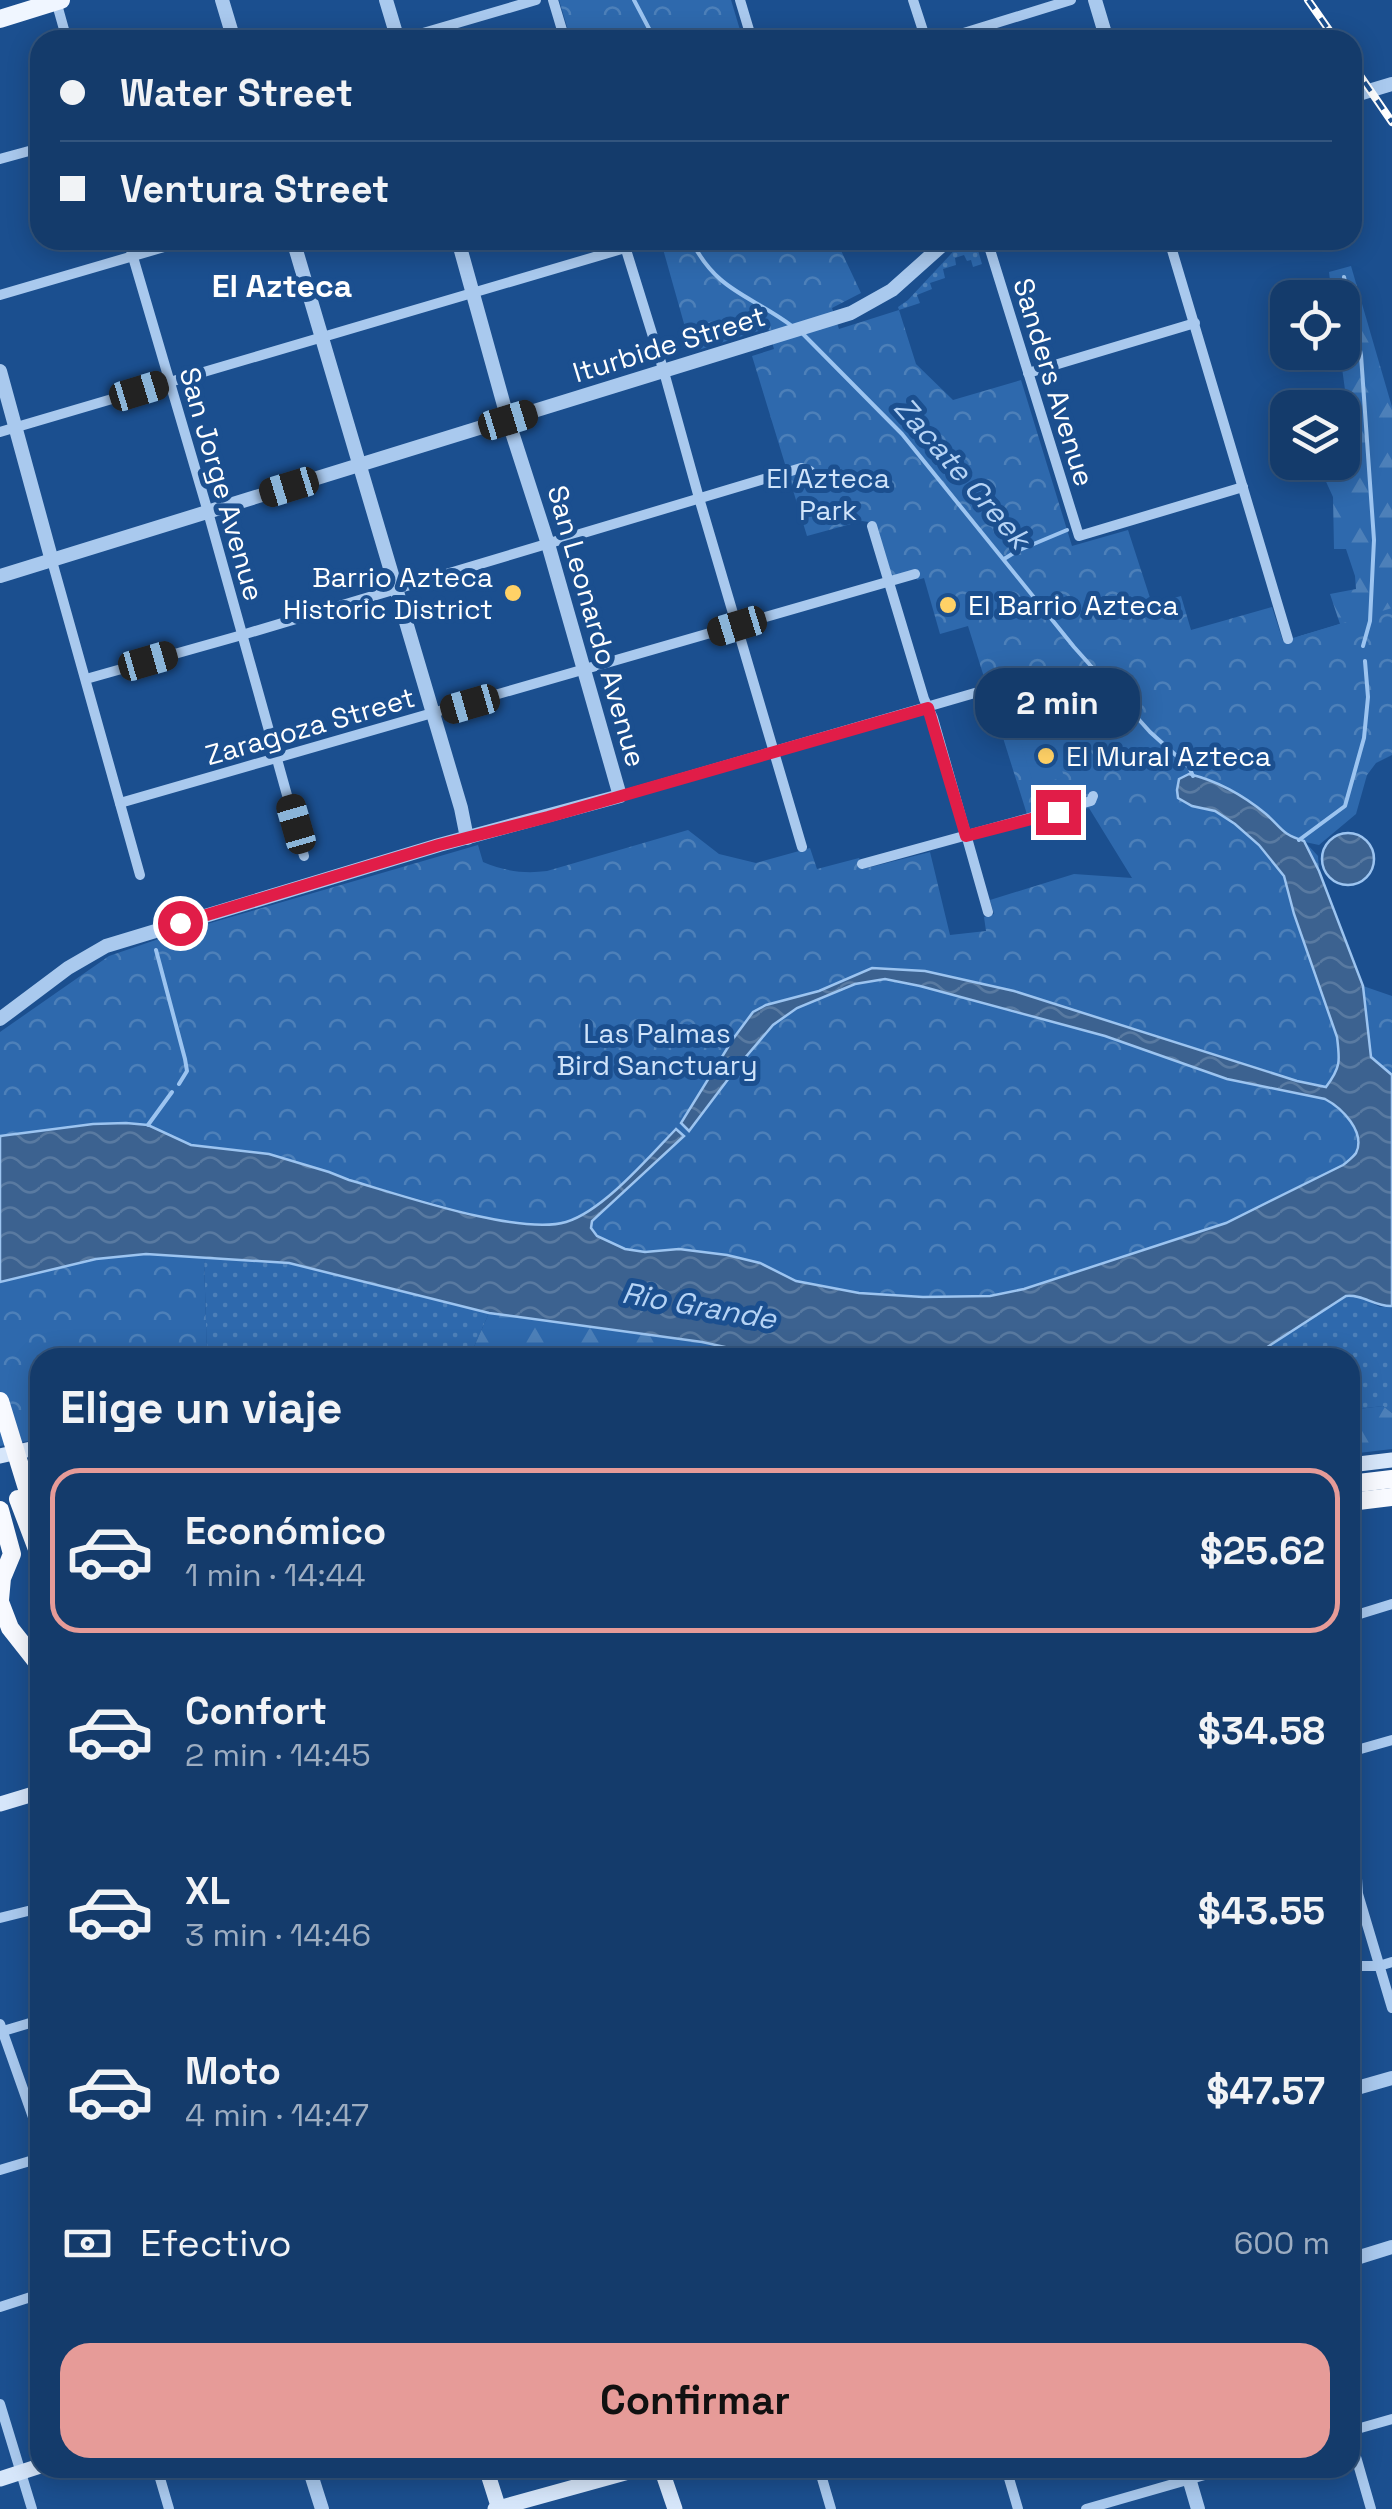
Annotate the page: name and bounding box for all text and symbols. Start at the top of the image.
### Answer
text: Water Street [120,69,353,117]
text: Ventura Street [120,165,389,213]
district label: El Azteca [212,266,352,306]
street label: Sanders Avenue [1005,274,1103,490]
map controls [1270,280,1360,480]
button: locate [1270,280,1360,370]
street label: Iturbide Street [568,298,770,390]
street label: San Jorge Avenue [171,363,273,605]
car [106,368,172,414]
water label: Zacate Creek [886,389,1041,559]
button: layers [1270,390,1360,480]
car [475,397,541,443]
park label: El Azteca Park [766,460,890,528]
car [256,464,322,510]
street label: San Leonardo Avenue [540,481,654,771]
place label: Barrio Azteca Historic District [283,559,493,627]
marker: Barrio Azteca Historic District [502,582,524,604]
place label: El Barrio Azteca [968,587,1179,623]
marker: El Barrio Azteca [937,594,959,616]
car [704,603,770,649]
car [115,638,181,684]
callout: 2 min [976,667,1140,737]
street label: Zaragoza Street [201,679,419,773]
car [437,681,503,727]
text: 2 min [1016,683,1099,723]
place label: El Mural Azteca [1066,738,1271,774]
marker: El Mural Azteca [1035,745,1057,767]
route end [1036,790,1081,835]
car [273,791,319,857]
route start [158,901,203,946]
park label: Las Palmas Bird Sanctuary [556,1015,758,1083]
water label: Rio Grande [619,1273,780,1338]
text: Elige un viaje [60,1379,343,1436]
icon: car [65,1506,155,1596]
text: Económico [185,1507,386,1555]
text: $25.62 [1200,1527,1325,1575]
text: 1 min · 14:44 [185,1555,365,1595]
icon: car [65,1686,155,1776]
text: Confort [185,1687,327,1735]
text: $34.58 [1198,1707,1325,1755]
text: 2 min · 14:45 [185,1735,371,1775]
icon: car [65,1866,155,1956]
text: XL [185,1867,230,1915]
text: $43.55 [1198,1887,1325,1935]
text: 3 min · 14:46 [185,1915,371,1955]
icon: car [65,2046,155,2136]
text: Moto [185,2047,281,2095]
text: $47.57 [1206,2067,1325,2115]
text: 4 min · 14:47 [185,2095,369,2135]
icon: cash [60,2216,115,2271]
text: Efectivo [140,2219,292,2267]
text: 600 m [1234,2223,1330,2263]
button: Confirmar [60,2343,1330,2458]

